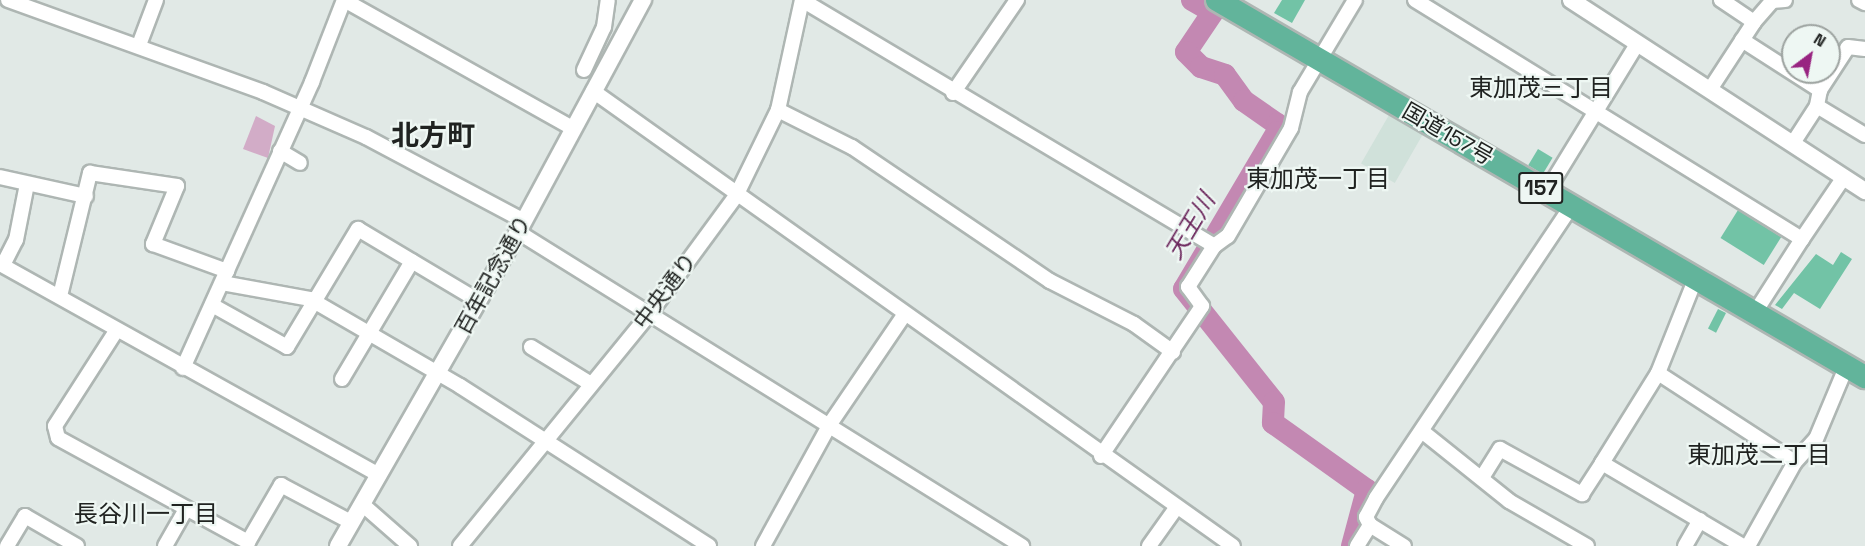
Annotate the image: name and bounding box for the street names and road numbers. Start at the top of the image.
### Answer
street label: 国道157号 [1398,97,1498,171]
road number: 157 [1517,170,1565,206]
street label: 百年記念通り [449,211,537,339]
street label: 中央通り [628,248,702,334]

